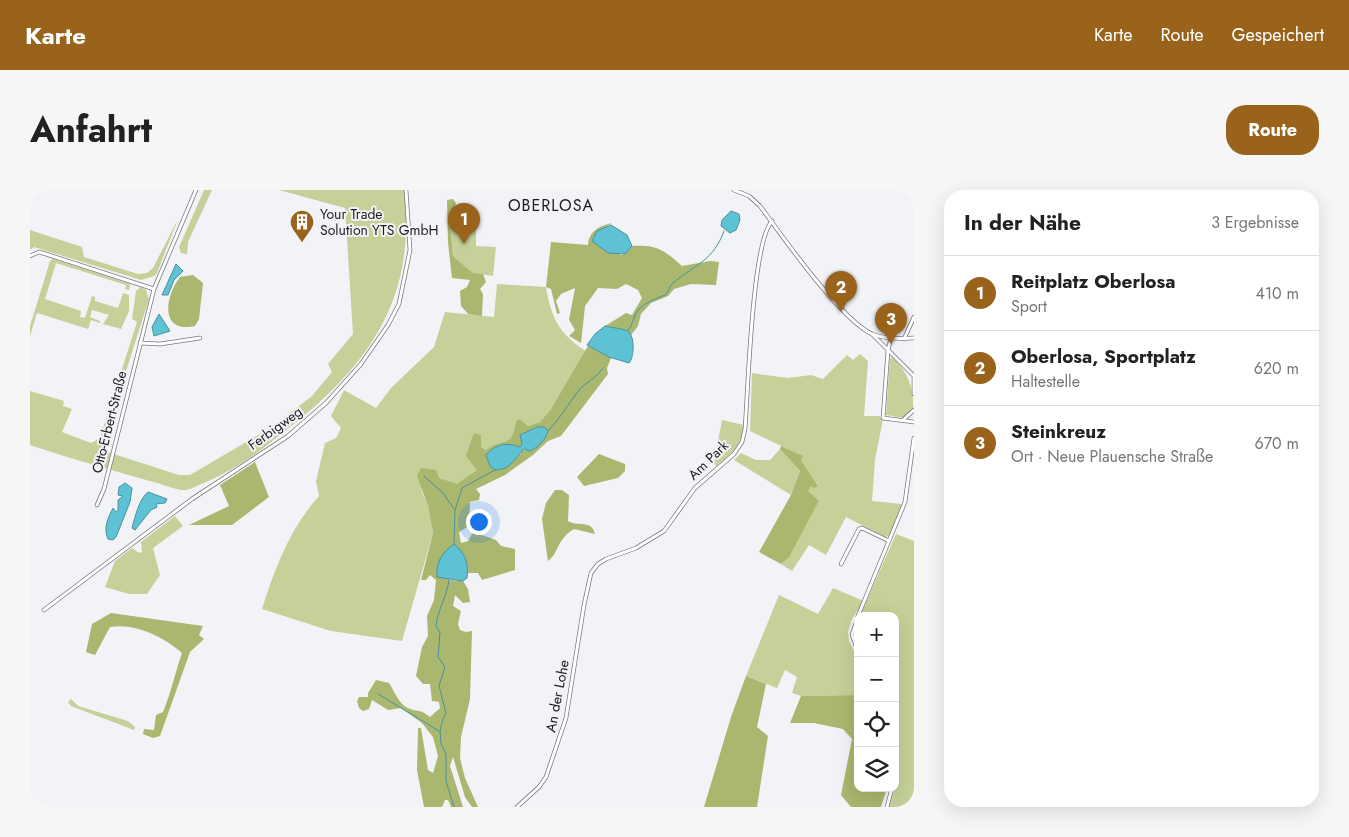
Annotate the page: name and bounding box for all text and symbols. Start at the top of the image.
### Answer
text: Karte [25,18,86,53]
text: Karte [1094,22,1133,48]
text: Route [1161,22,1203,48]
text: Gespeichert [1231,22,1324,48]
text: Anfahrt [30,105,152,155]
button: Route [1226,105,1319,155]
district label: OBERLOSA [508,194,594,217]
pin: 1 [448,203,480,244]
place label: Your Trade Solution YTS GmbH [320,204,439,240]
text: In der Nähe [964,208,1081,238]
building icon: Your Trade Solution YTS GmbH [289,209,315,243]
text: 3 Ergebnisse [1211,211,1299,234]
text: Reitplatz Oberlosa [1011,268,1175,295]
pin: 2 [825,271,857,312]
text: 1 [976,282,984,305]
text: 410 m [1256,282,1299,305]
text: Sport [1011,295,1047,318]
pin: 3 [875,303,907,344]
text: Oberlosa, Sportplatz [1011,343,1196,370]
text: 2 [975,357,985,380]
text: 620 m [1254,357,1299,380]
street label: Otto-Erbert-Straße [87,369,131,475]
text: Haltestelle [1011,370,1080,393]
street label: Ferbigweg [244,401,306,455]
text: Steinkreuz [1011,418,1106,445]
text: 3 [975,432,985,455]
text: 670 m [1255,432,1299,455]
street label: Am Park [683,435,733,484]
text: Ort · Neue Plauensche Straße [1011,445,1213,468]
your location [466,509,492,535]
map controls [854,612,899,792]
button: + [854,612,899,657]
button: − [854,657,899,702]
street label: An der Lohe [540,658,574,734]
button: locate [854,702,899,747]
button: layers [854,747,899,792]

